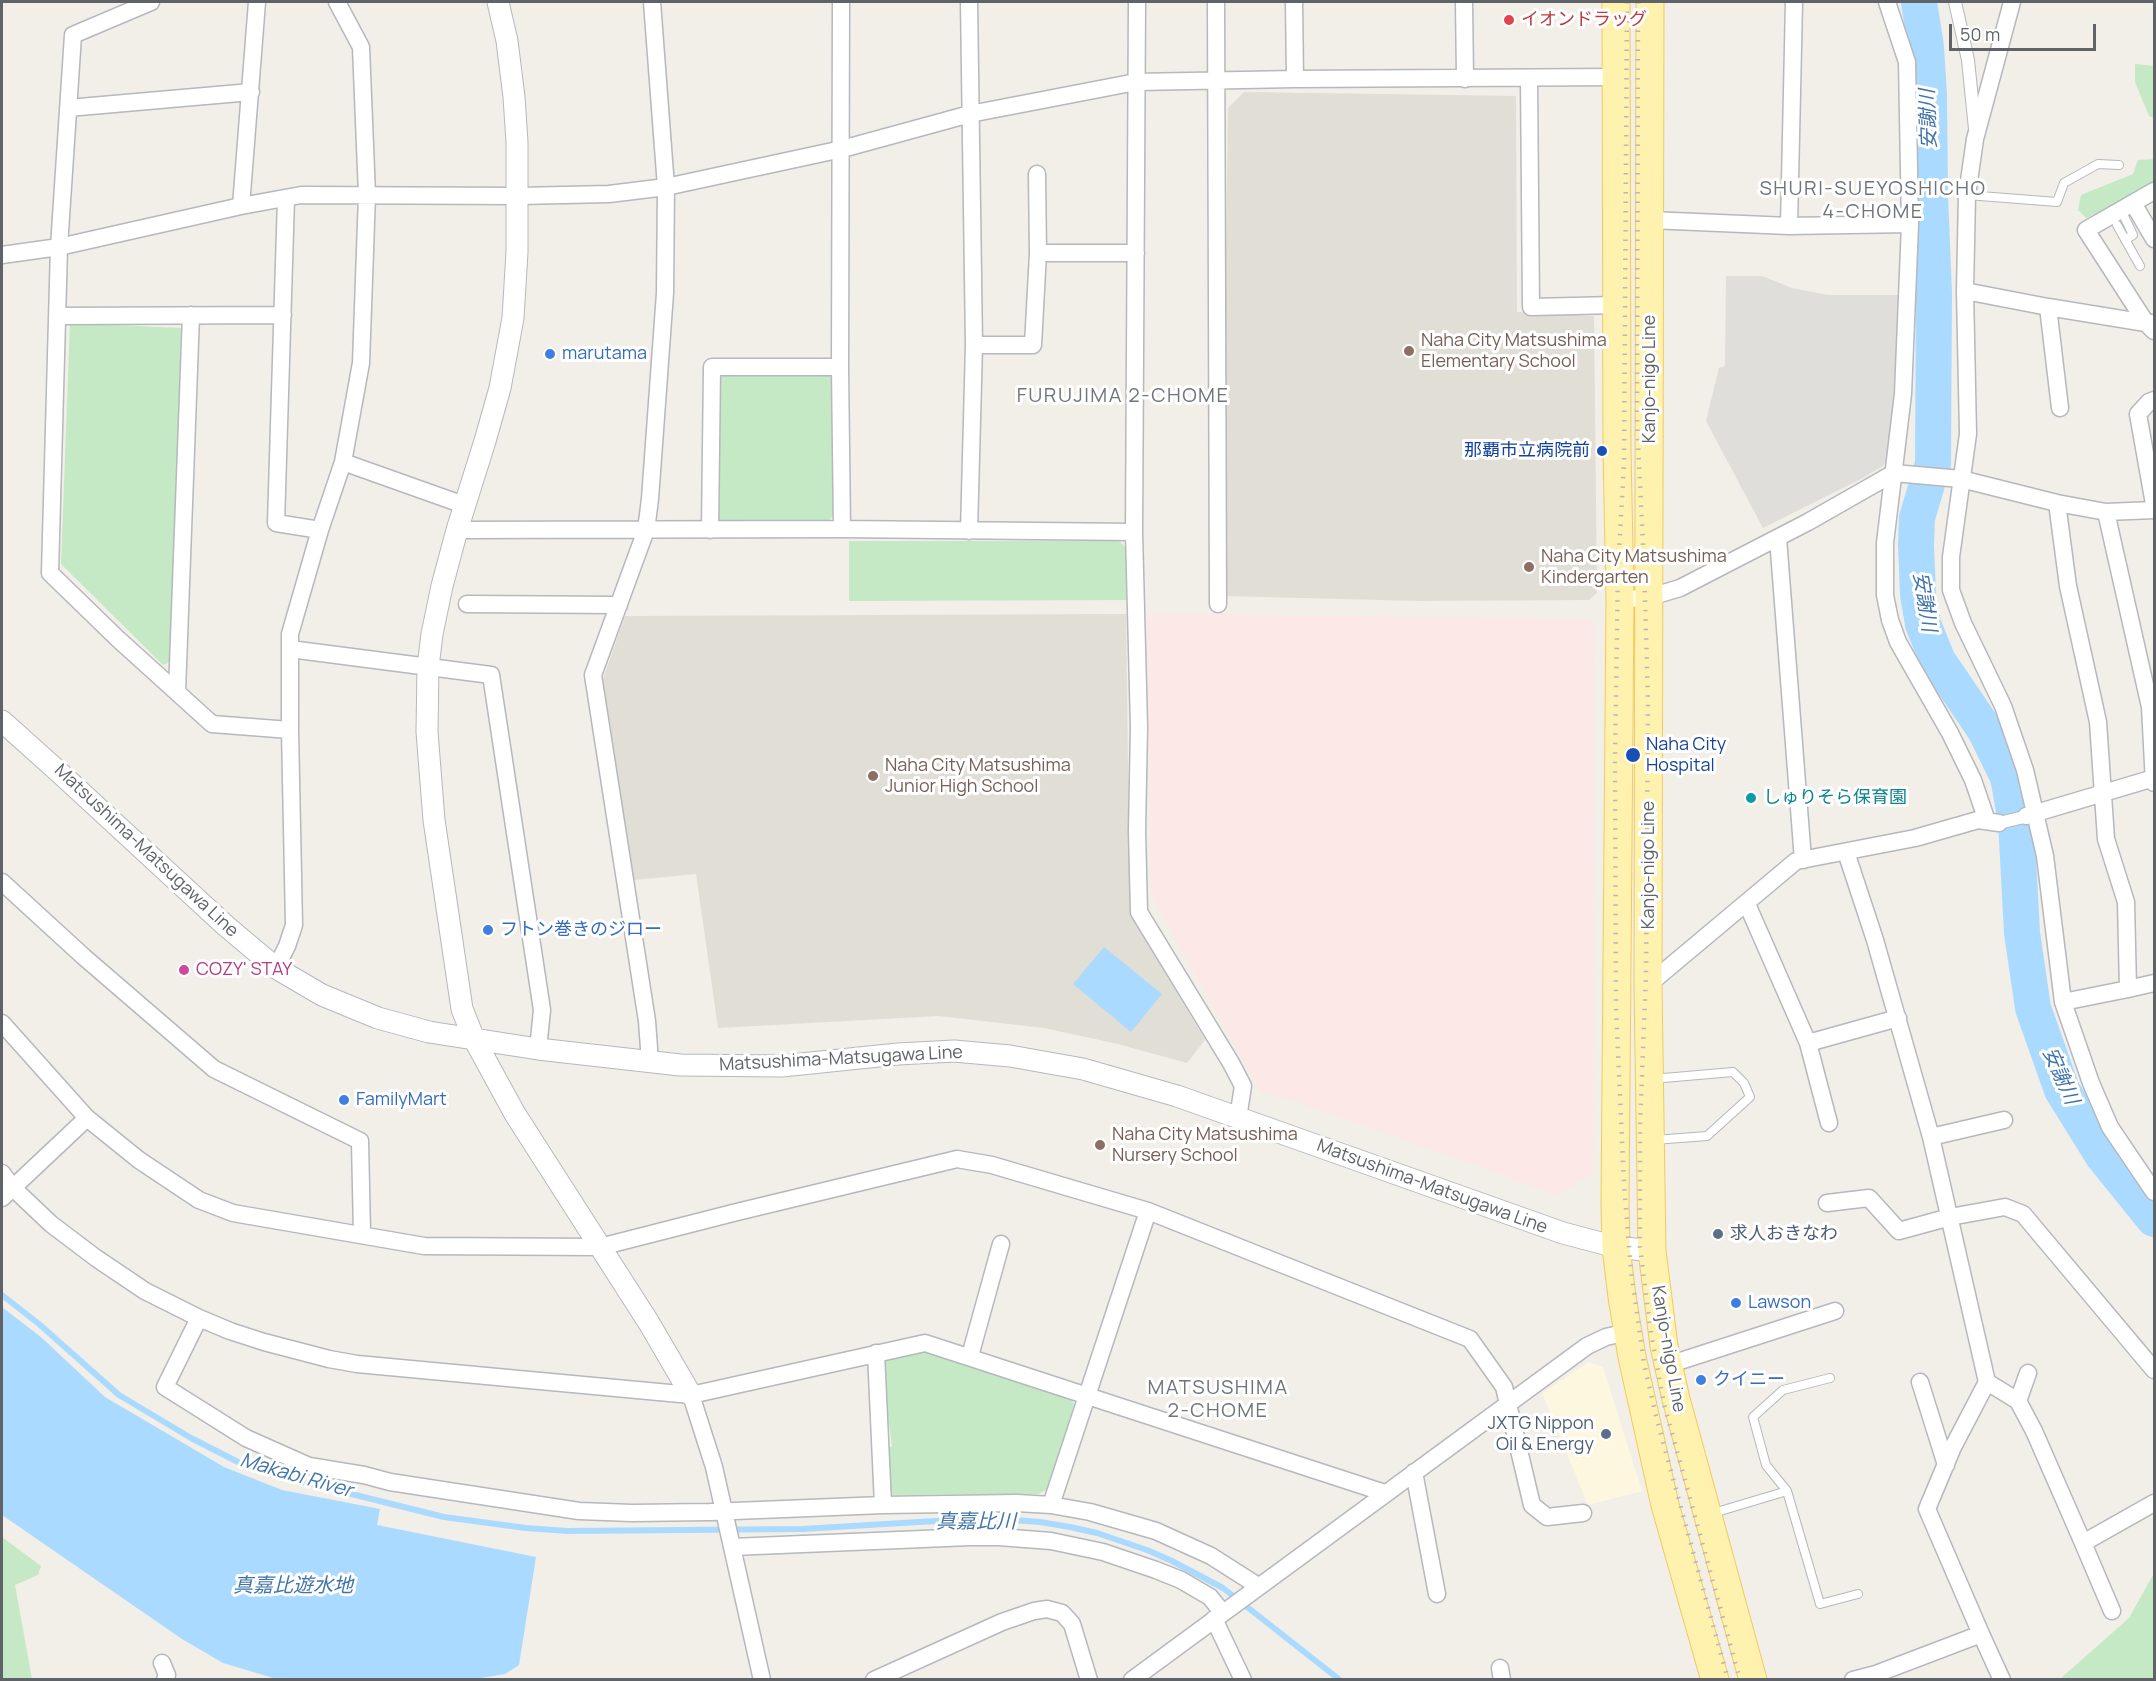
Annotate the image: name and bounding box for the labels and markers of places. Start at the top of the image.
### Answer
place label: イオンドラッグ [1521,9,1647,31]
marker: イオンドラッグ [1502,13,1516,27]
place label: Naha City Matsushima Elementary School [1421,330,1607,372]
place label: marutama [562,343,647,365]
marker: Naha City Matsushima Elementary School [1402,344,1416,358]
marker: marutama [543,347,557,361]
place label: 那覇市立病院前 [1464,440,1590,462]
marker: 那覇市立病院前 [1595,444,1609,458]
place label: Naha City Matsushima Kindergarten [1541,546,1727,588]
marker: Naha City Matsushima Kindergarten [1522,560,1536,574]
place label: Naha City Hospital [1646,734,1726,777]
marker: Naha City Hospital [1624,746,1642,764]
place label: Naha City Matsushima Junior High School [885,755,1071,798]
marker: Naha City Matsushima Junior High School [866,769,880,783]
place label: しゅりそら保育園 [1763,787,1907,809]
marker: しゅりそら保育園 [1744,791,1758,805]
place label: フトン巻きのジロー [500,919,662,941]
marker: フトン巻きのジロー [481,923,495,937]
place label: COZY' STAY [196,959,292,981]
marker: COZY' STAY [177,963,191,977]
place label: FamilyMart [356,1089,447,1111]
marker: FamilyMart [337,1093,351,1107]
place label: Naha City Matsushima Nursery School [1112,1124,1298,1166]
marker: Naha City Matsushima Nursery School [1093,1138,1107,1152]
place label: 求人おきなわ [1730,1223,1838,1245]
marker: 求人おきなわ [1711,1227,1725,1241]
place label: Lawson [1748,1292,1811,1314]
marker: Lawson [1729,1296,1743,1310]
place label: クイニー [1713,1369,1785,1391]
marker: クイニー [1694,1373,1708,1387]
place label: JXTG Nippon Oil & Energy [1488,1413,1594,1456]
marker: JXTG Nippon Oil & Energy [1599,1427,1613,1441]

